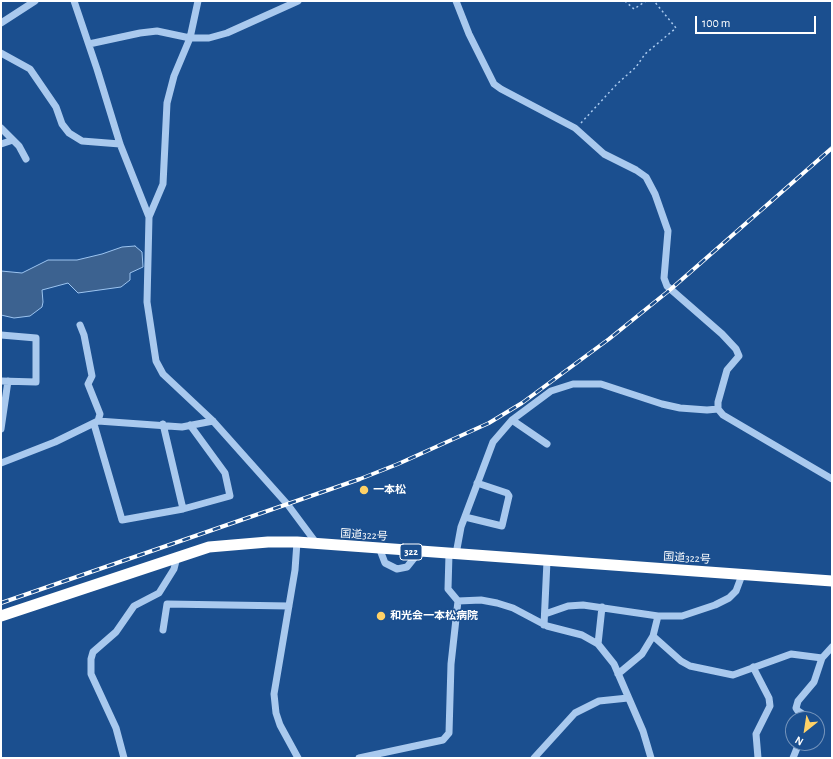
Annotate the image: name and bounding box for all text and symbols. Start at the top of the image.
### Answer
scale bar [697,8,818,34]
text: 100 m [702,17,730,29]
place label: 一本松 [373,483,406,497]
marker: 一本松 [358,484,370,496]
street label: 国道322号 [340,527,388,543]
road number: 322 [400,544,422,560]
street label: 国道322号 [663,550,711,566]
place label: 和光会一本松病院 [390,609,478,623]
marker: 和光会一本松病院 [375,610,387,622]
north arrow [785,711,825,751]
text: N [793,734,805,748]

